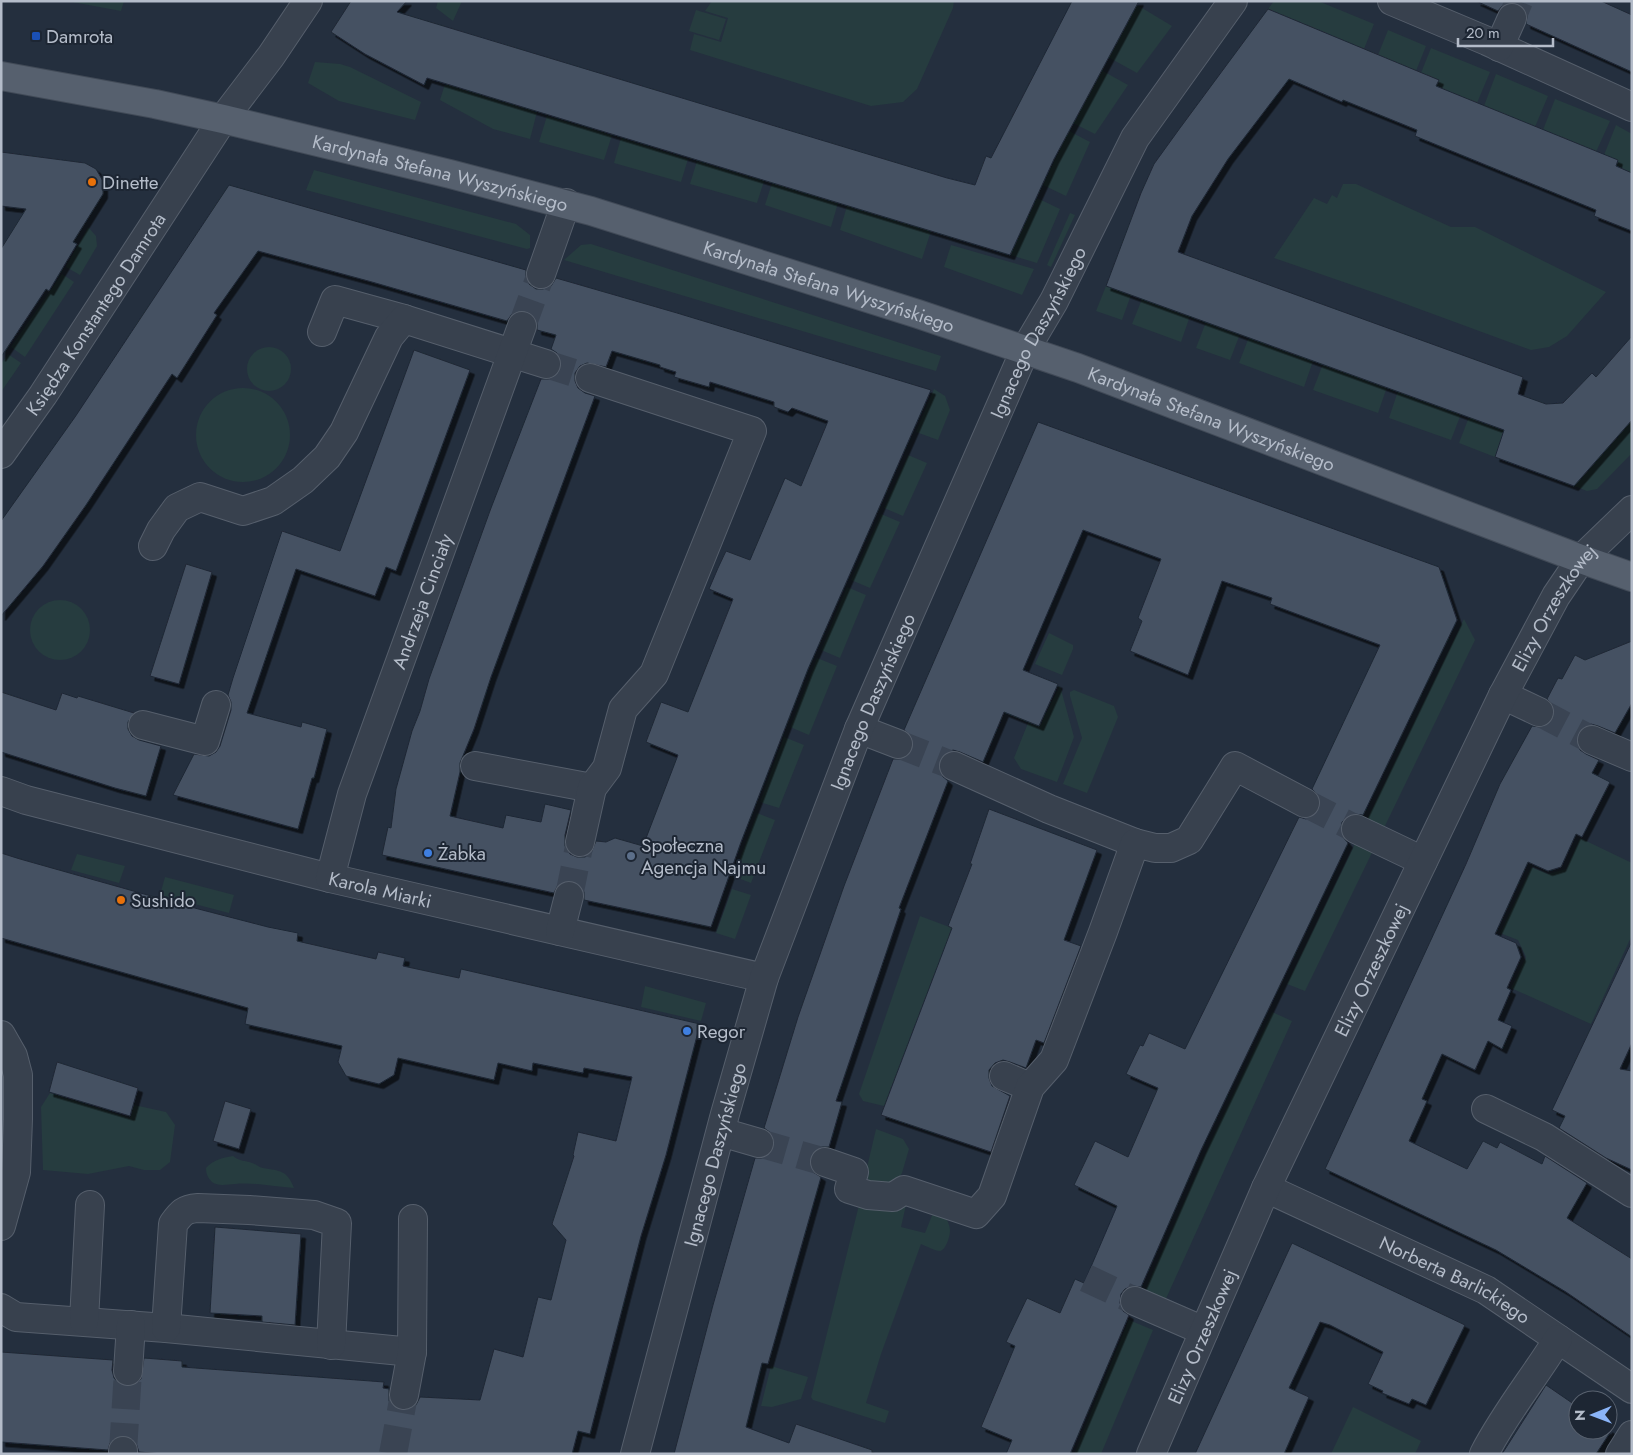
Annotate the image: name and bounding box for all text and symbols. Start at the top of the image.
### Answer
scale bar [1458,15,1553,47]
text: 20 m [1466,22,1500,44]
place label: Damrota [46,23,113,50]
marker: Damrota [30,30,42,42]
street label: Kardynała Stefana Wyszyńskiego [310,128,571,218]
place label: Dinette [102,169,159,196]
marker: Dinette [86,176,98,188]
street label: Księdza Konstantego Damrota [19,207,172,421]
street label: Kardynała Stefana Wyszyńskiego [700,234,958,339]
street label: Ignacego Daszyńskiego [984,242,1093,423]
street label: Kardynała Stefana Wyszyńskiego [1084,360,1339,478]
street label: Andrzeja Cinciały [386,529,460,673]
street label: Elizy Orzeszkowej [1505,538,1603,676]
street label: Ignacego Daszyńskiego [824,609,922,794]
place label: Społeczna Agencja Najmu [641,832,766,881]
place label: Żabka [438,840,486,867]
marker: Żabka [422,847,434,859]
marker: Społeczna Agencja Najmu [625,850,637,862]
street label: Karola Miarki [326,865,434,915]
place label: Sushido [131,887,195,914]
marker: Sushido [115,894,127,906]
street label: Elizy Orzeszkowej [1328,899,1415,1041]
place label: Regor [697,1018,746,1045]
marker: Regor [681,1025,693,1037]
street label: Ignacego Daszyńskiego [678,1059,753,1250]
street label: Norberta Barlickiego [1375,1229,1536,1330]
street label: Elizy Orzeszkowej [1161,1265,1243,1409]
north arrow [1568,1390,1618,1440]
text: N [1570,1409,1590,1421]

